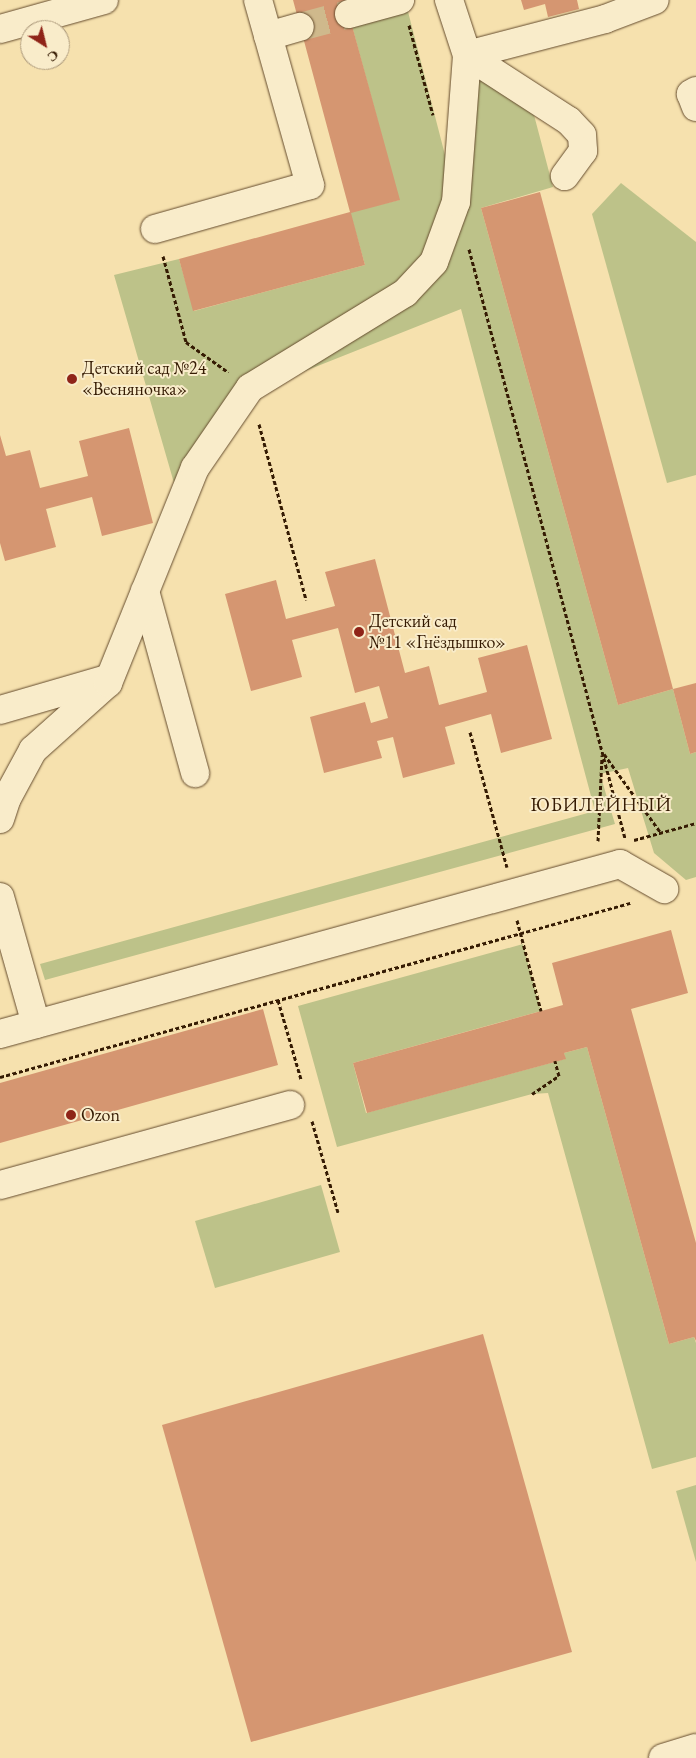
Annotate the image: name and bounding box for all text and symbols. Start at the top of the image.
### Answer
north arrow [20,20,70,70]
text: С [44,46,63,67]
place label: Детский сад №24 «Весняночка» [82,358,206,400]
marker: Детский сад №24 «Весняночка» [66,373,78,385]
place label: Детский сад №11 «Гнёздышко» [369,611,506,654]
marker: Детский сад №11 «Гнёздышко» [353,626,365,638]
district label: ЮБИЛЕЙНЫЙ [529,794,673,816]
place label: Ozon [81,1104,120,1126]
marker: Ozon [65,1109,77,1121]

